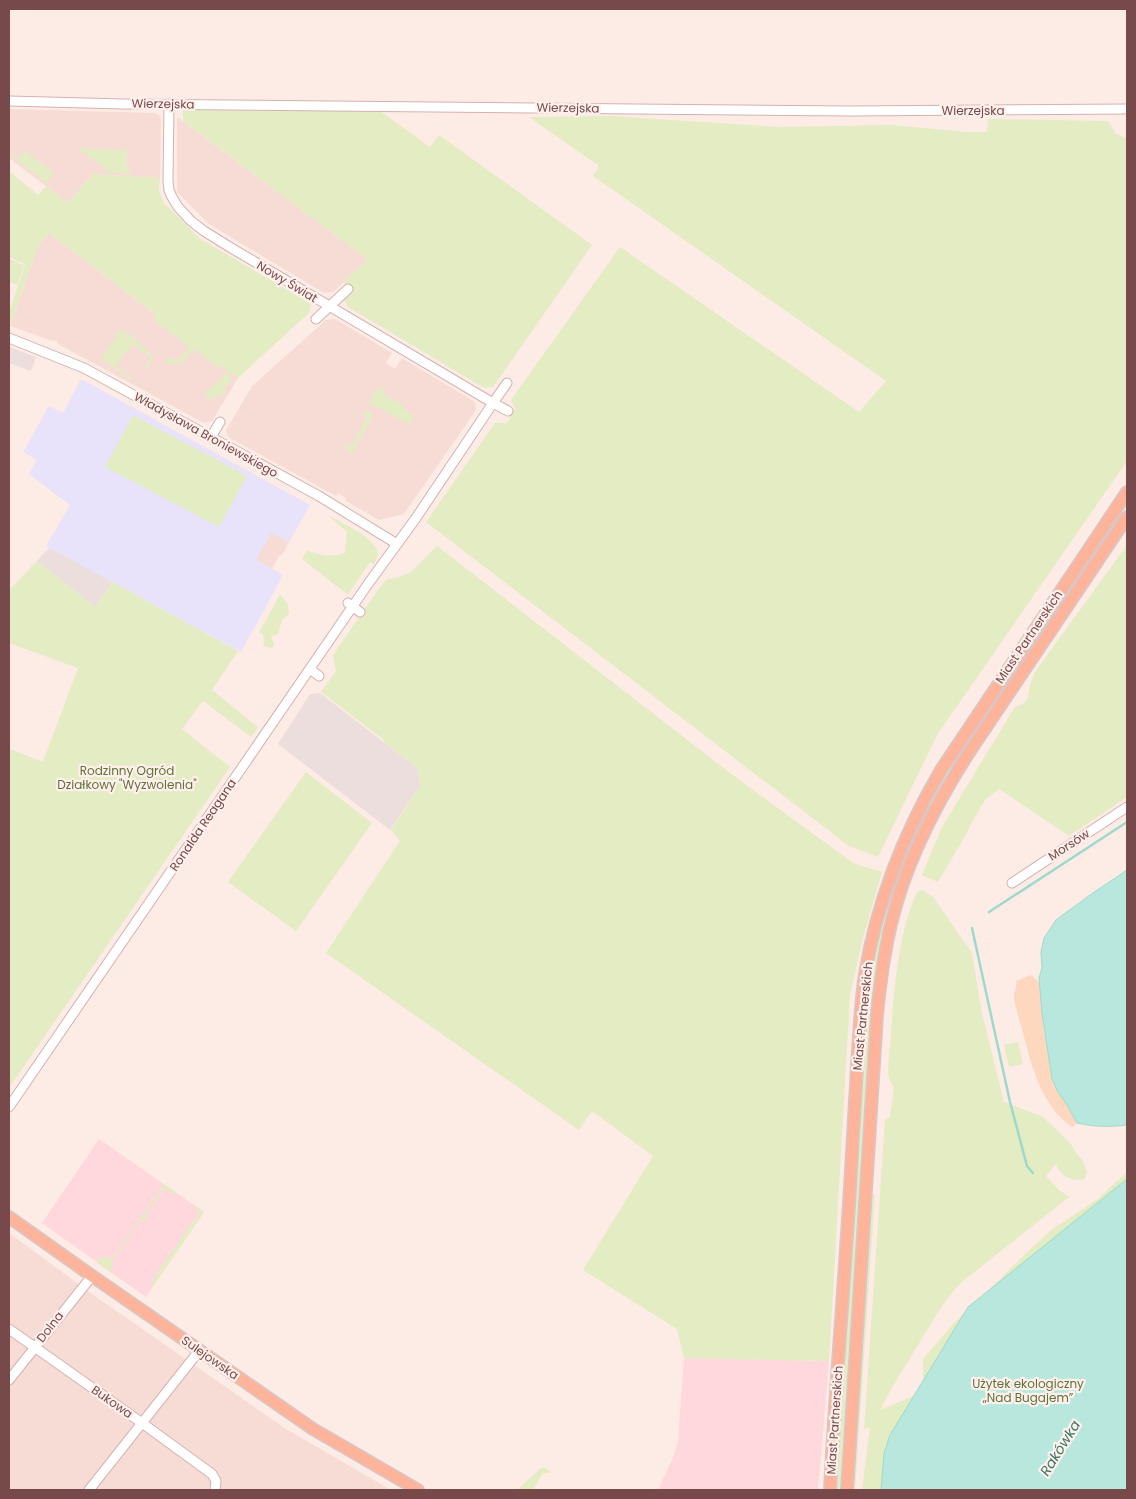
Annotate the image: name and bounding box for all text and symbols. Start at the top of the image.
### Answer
street label: Wierzejska [131,94,195,113]
street label: Wierzejska [536,98,600,117]
street label: Wierzejska [941,102,1005,119]
street label: Nowy Świat [254,257,321,306]
street label: Władysława Broniewskiego [131,388,282,481]
street label: Miast Partnerskich [991,587,1066,687]
park label: Rodzinny Ogród Działkowy "Wyzwolenia" [57,762,197,793]
street label: Ronalda Reagana [165,775,240,874]
street label: Morsów [1045,825,1093,864]
street label: Miast Partnerskich [848,961,877,1071]
street label: Dolna [32,1308,67,1346]
street label: Sulejowska [178,1332,242,1384]
street label: Miast Partnerskich [822,1365,847,1475]
park label: Użytek ekologiczny „Nad Bugajem” [972,1375,1084,1406]
street label: Bukowa [88,1381,136,1422]
water label: Rakówka [1035,1416,1085,1480]

